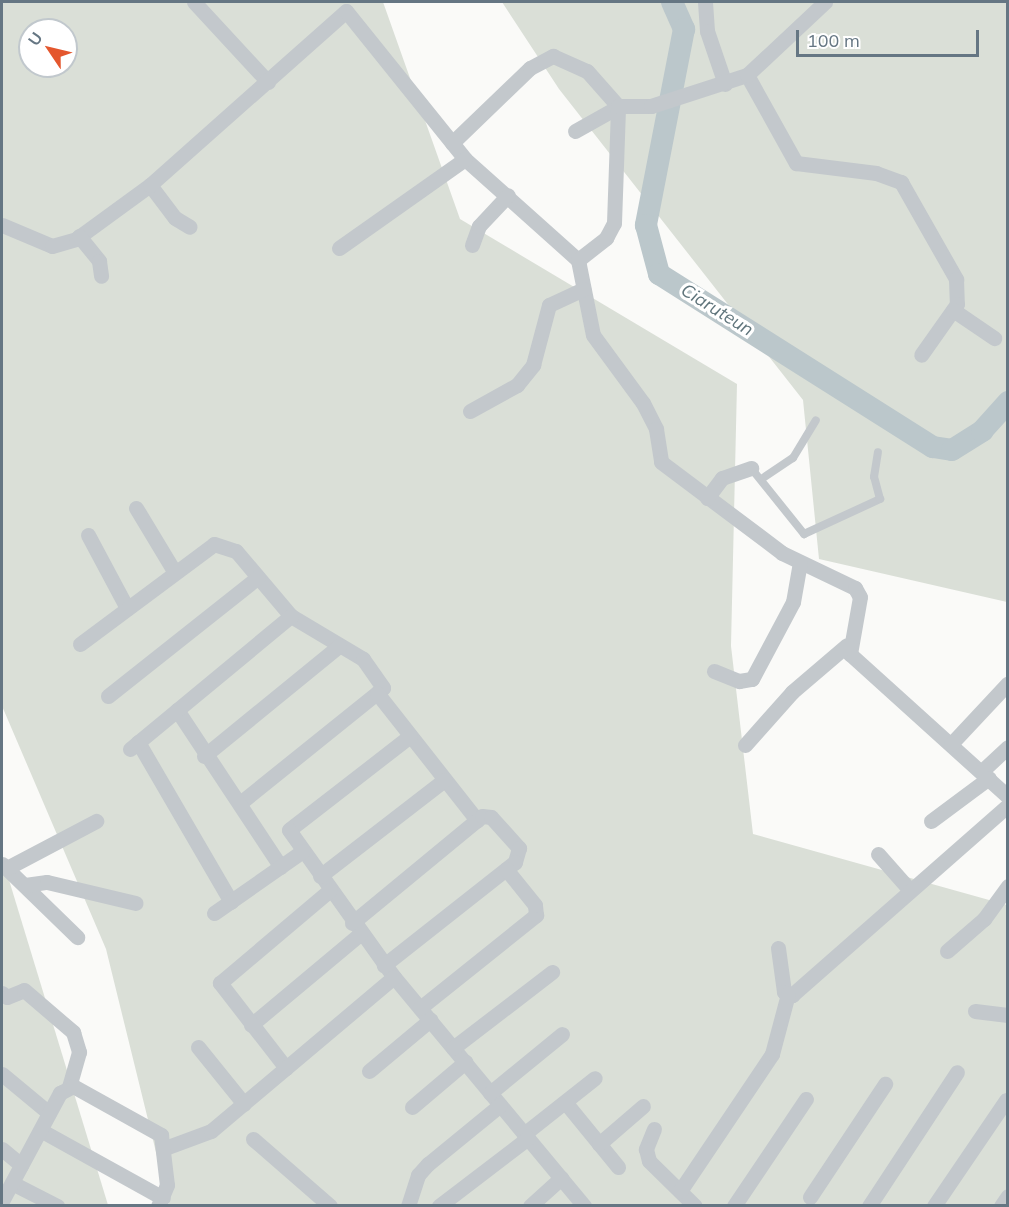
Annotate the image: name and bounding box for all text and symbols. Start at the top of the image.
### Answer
north arrow [18,18,78,78]
scale bar [799,18,982,56]
text: U [23,28,46,49]
text: 100 m [807,29,860,52]
water label: Ciaruteun [677,279,757,341]

